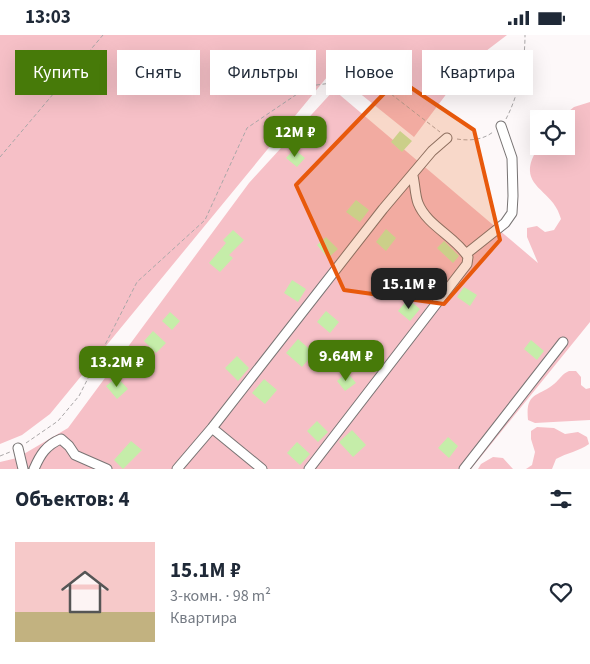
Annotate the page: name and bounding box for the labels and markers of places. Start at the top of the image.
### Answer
pin: 12M ₽ [260,115,330,158]
pin: 15.1M ₽ [363,267,455,310]
pin: 9.64M ₽ [300,339,392,382]
pin: 13.2M ₽ [71,345,163,388]

